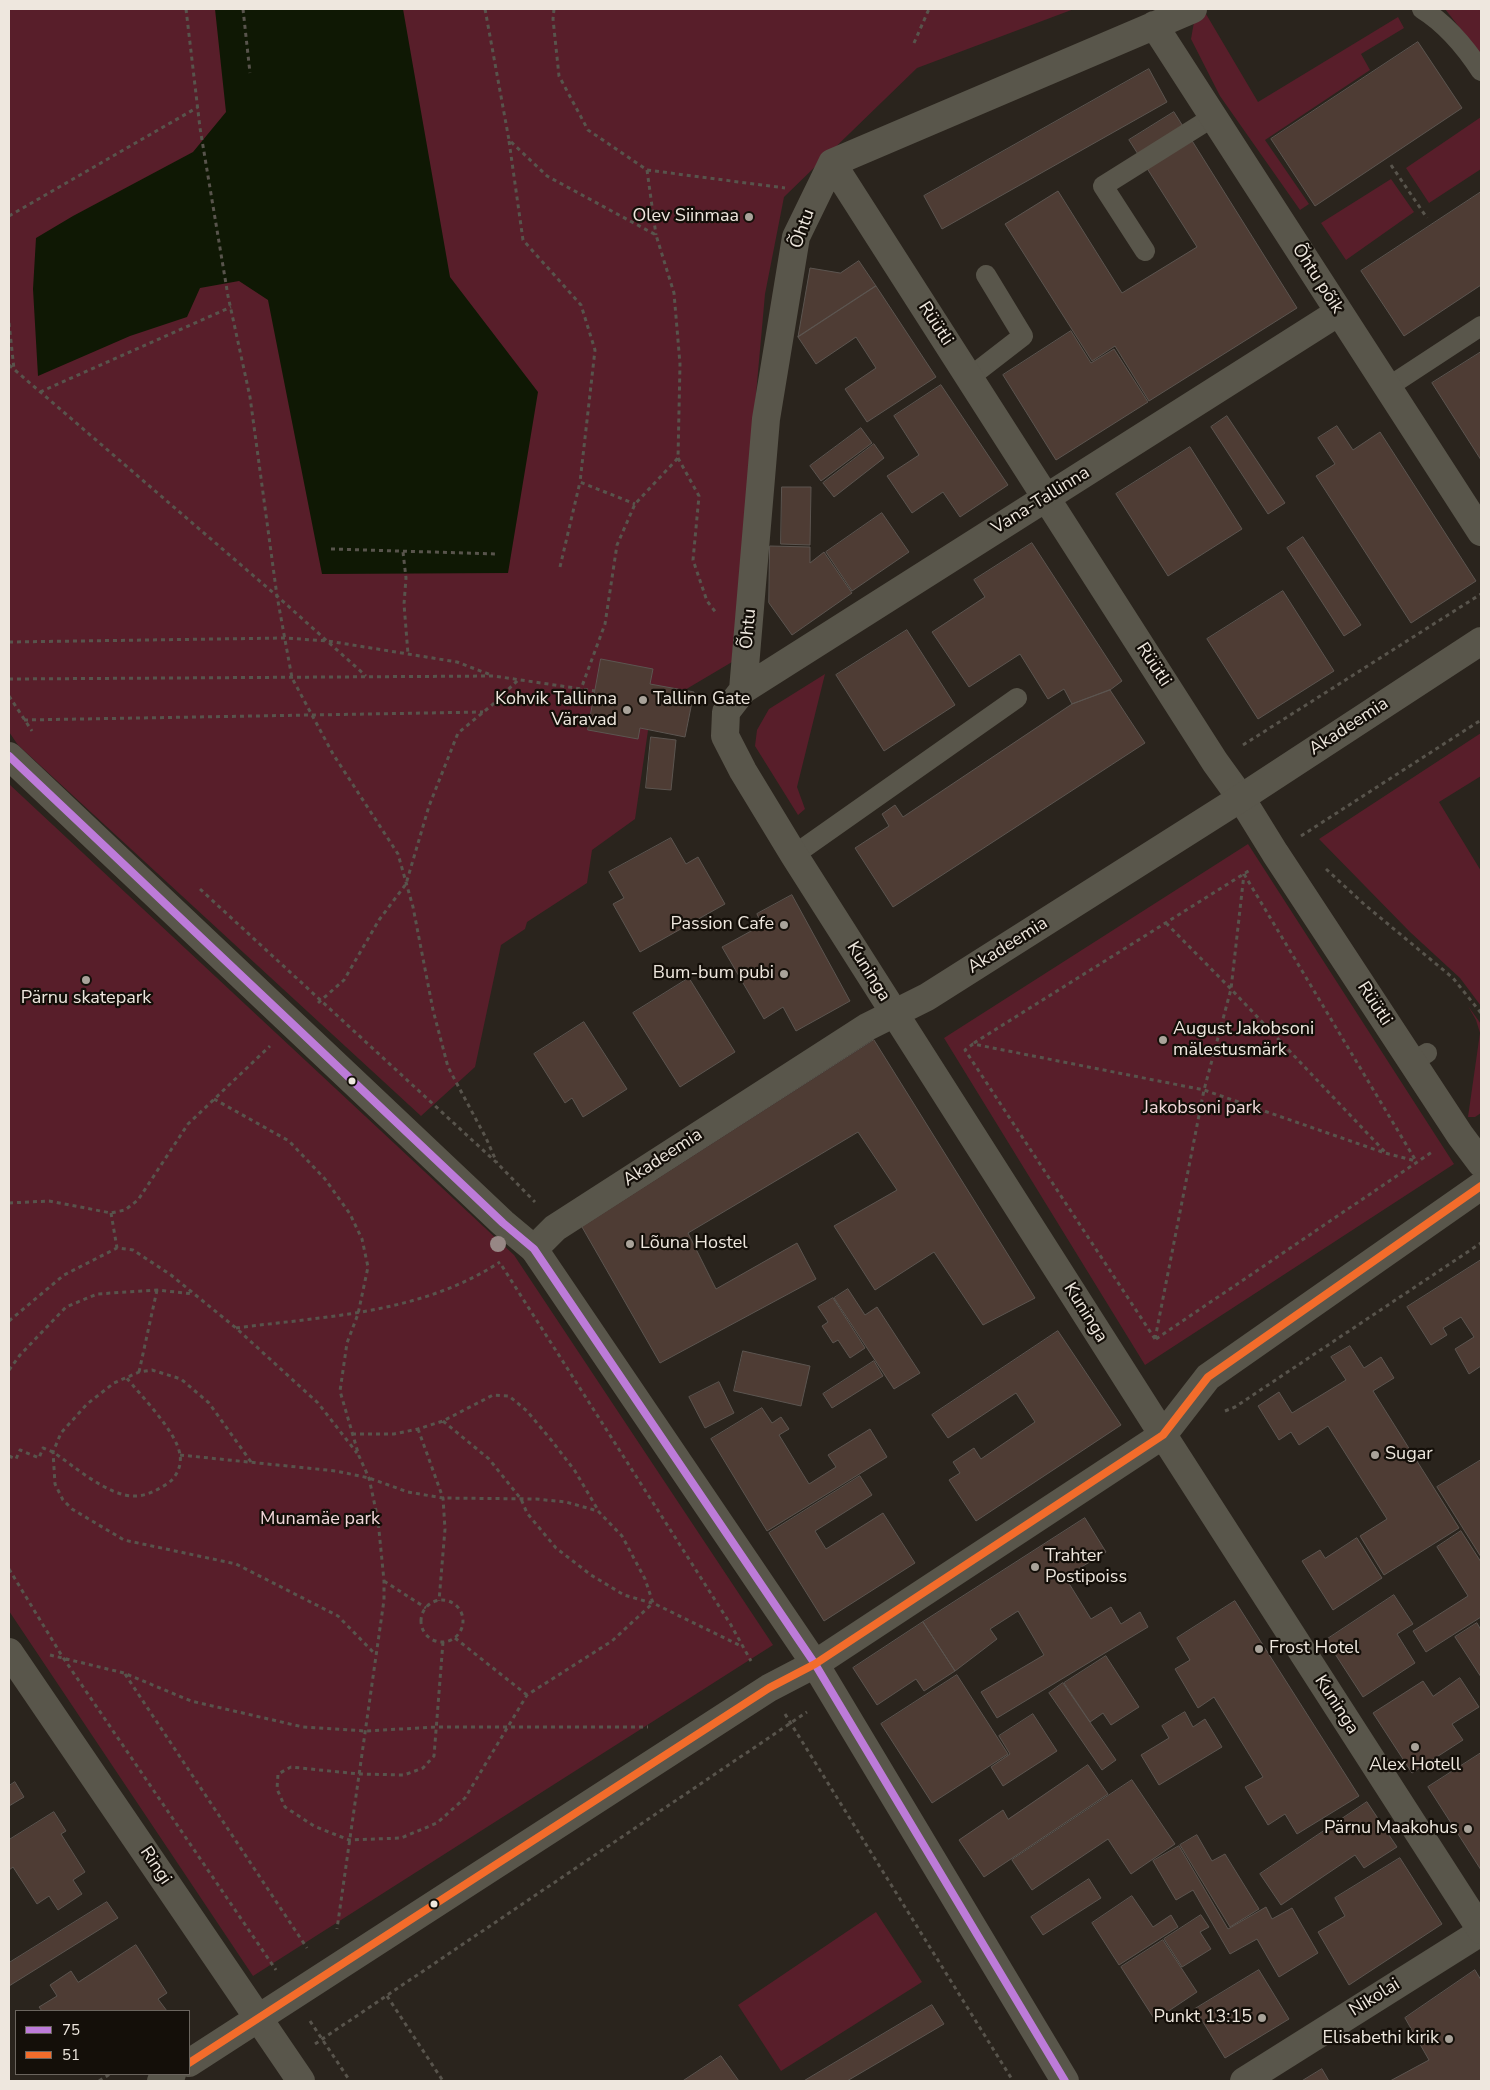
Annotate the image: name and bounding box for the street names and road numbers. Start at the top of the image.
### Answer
street label: Õhtu [786,206,820,252]
street label: Õhtu põik [1287,240,1347,318]
street label: Rüütli [913,298,957,350]
street label: Vana-Tallinna [988,462,1094,540]
street label: Õhtu [736,608,762,650]
street label: Rüütli [1131,639,1175,691]
street label: Akadeemia [1305,693,1393,761]
street label: Akadeemia [964,913,1052,979]
street label: Kuninga [841,938,895,1006]
street label: Rüütli [1352,978,1396,1030]
street label: Akadeemia [619,1124,707,1192]
street label: Kuninga [1058,1279,1112,1347]
street label: Kuninga [1309,1671,1363,1739]
street label: Ringi [135,1843,175,1889]
street label: Nikolai [1346,1974,1404,2022]

